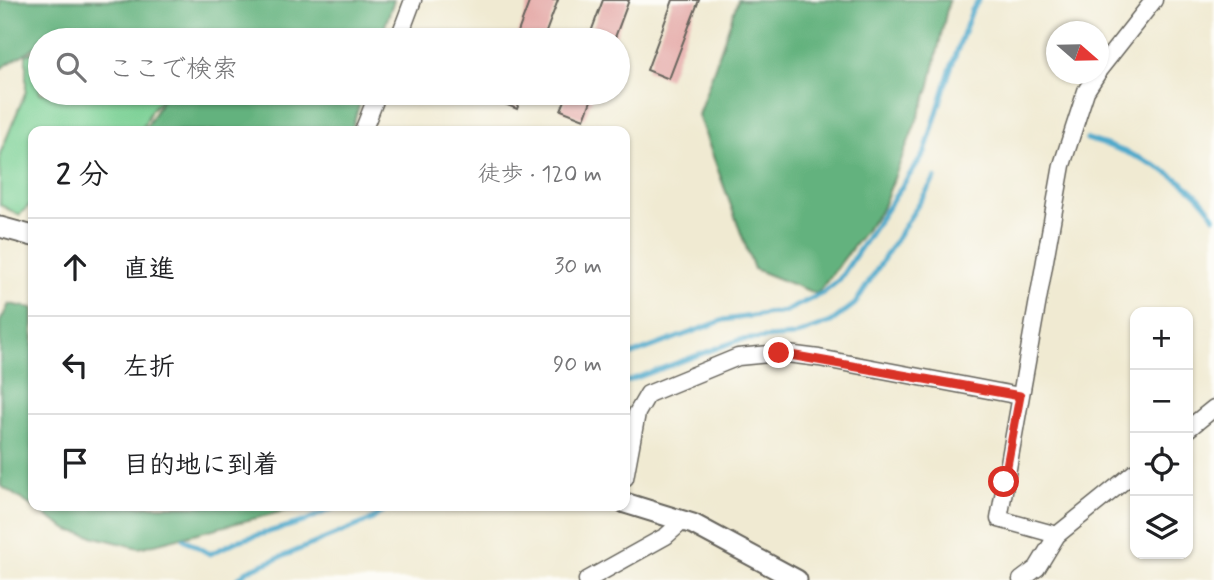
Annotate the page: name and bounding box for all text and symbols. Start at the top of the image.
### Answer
north arrow [1046,21,1109,84]
search box [28,28,630,105]
icon: search [52,48,90,86]
text: ここで検索 [108,53,238,87]
text: 2 分 [56,156,109,195]
text: 徒歩 · 120 m [478,160,602,190]
icon: ahead [56,248,94,286]
text: 30 m [554,252,602,282]
text: 直進 [123,253,175,287]
map controls [1130,307,1193,559]
button: + [1130,307,1193,370]
route end [763,337,794,368]
icon: left [56,346,94,384]
text: 90 m [553,350,602,380]
text: 左折 [123,351,175,385]
button: − [1130,370,1193,433]
button: locate [1130,433,1193,496]
icon: arrive [56,444,94,482]
text: 目的地に到着 [123,449,279,483]
route start [988,466,1019,497]
button: layers [1130,496,1193,559]

